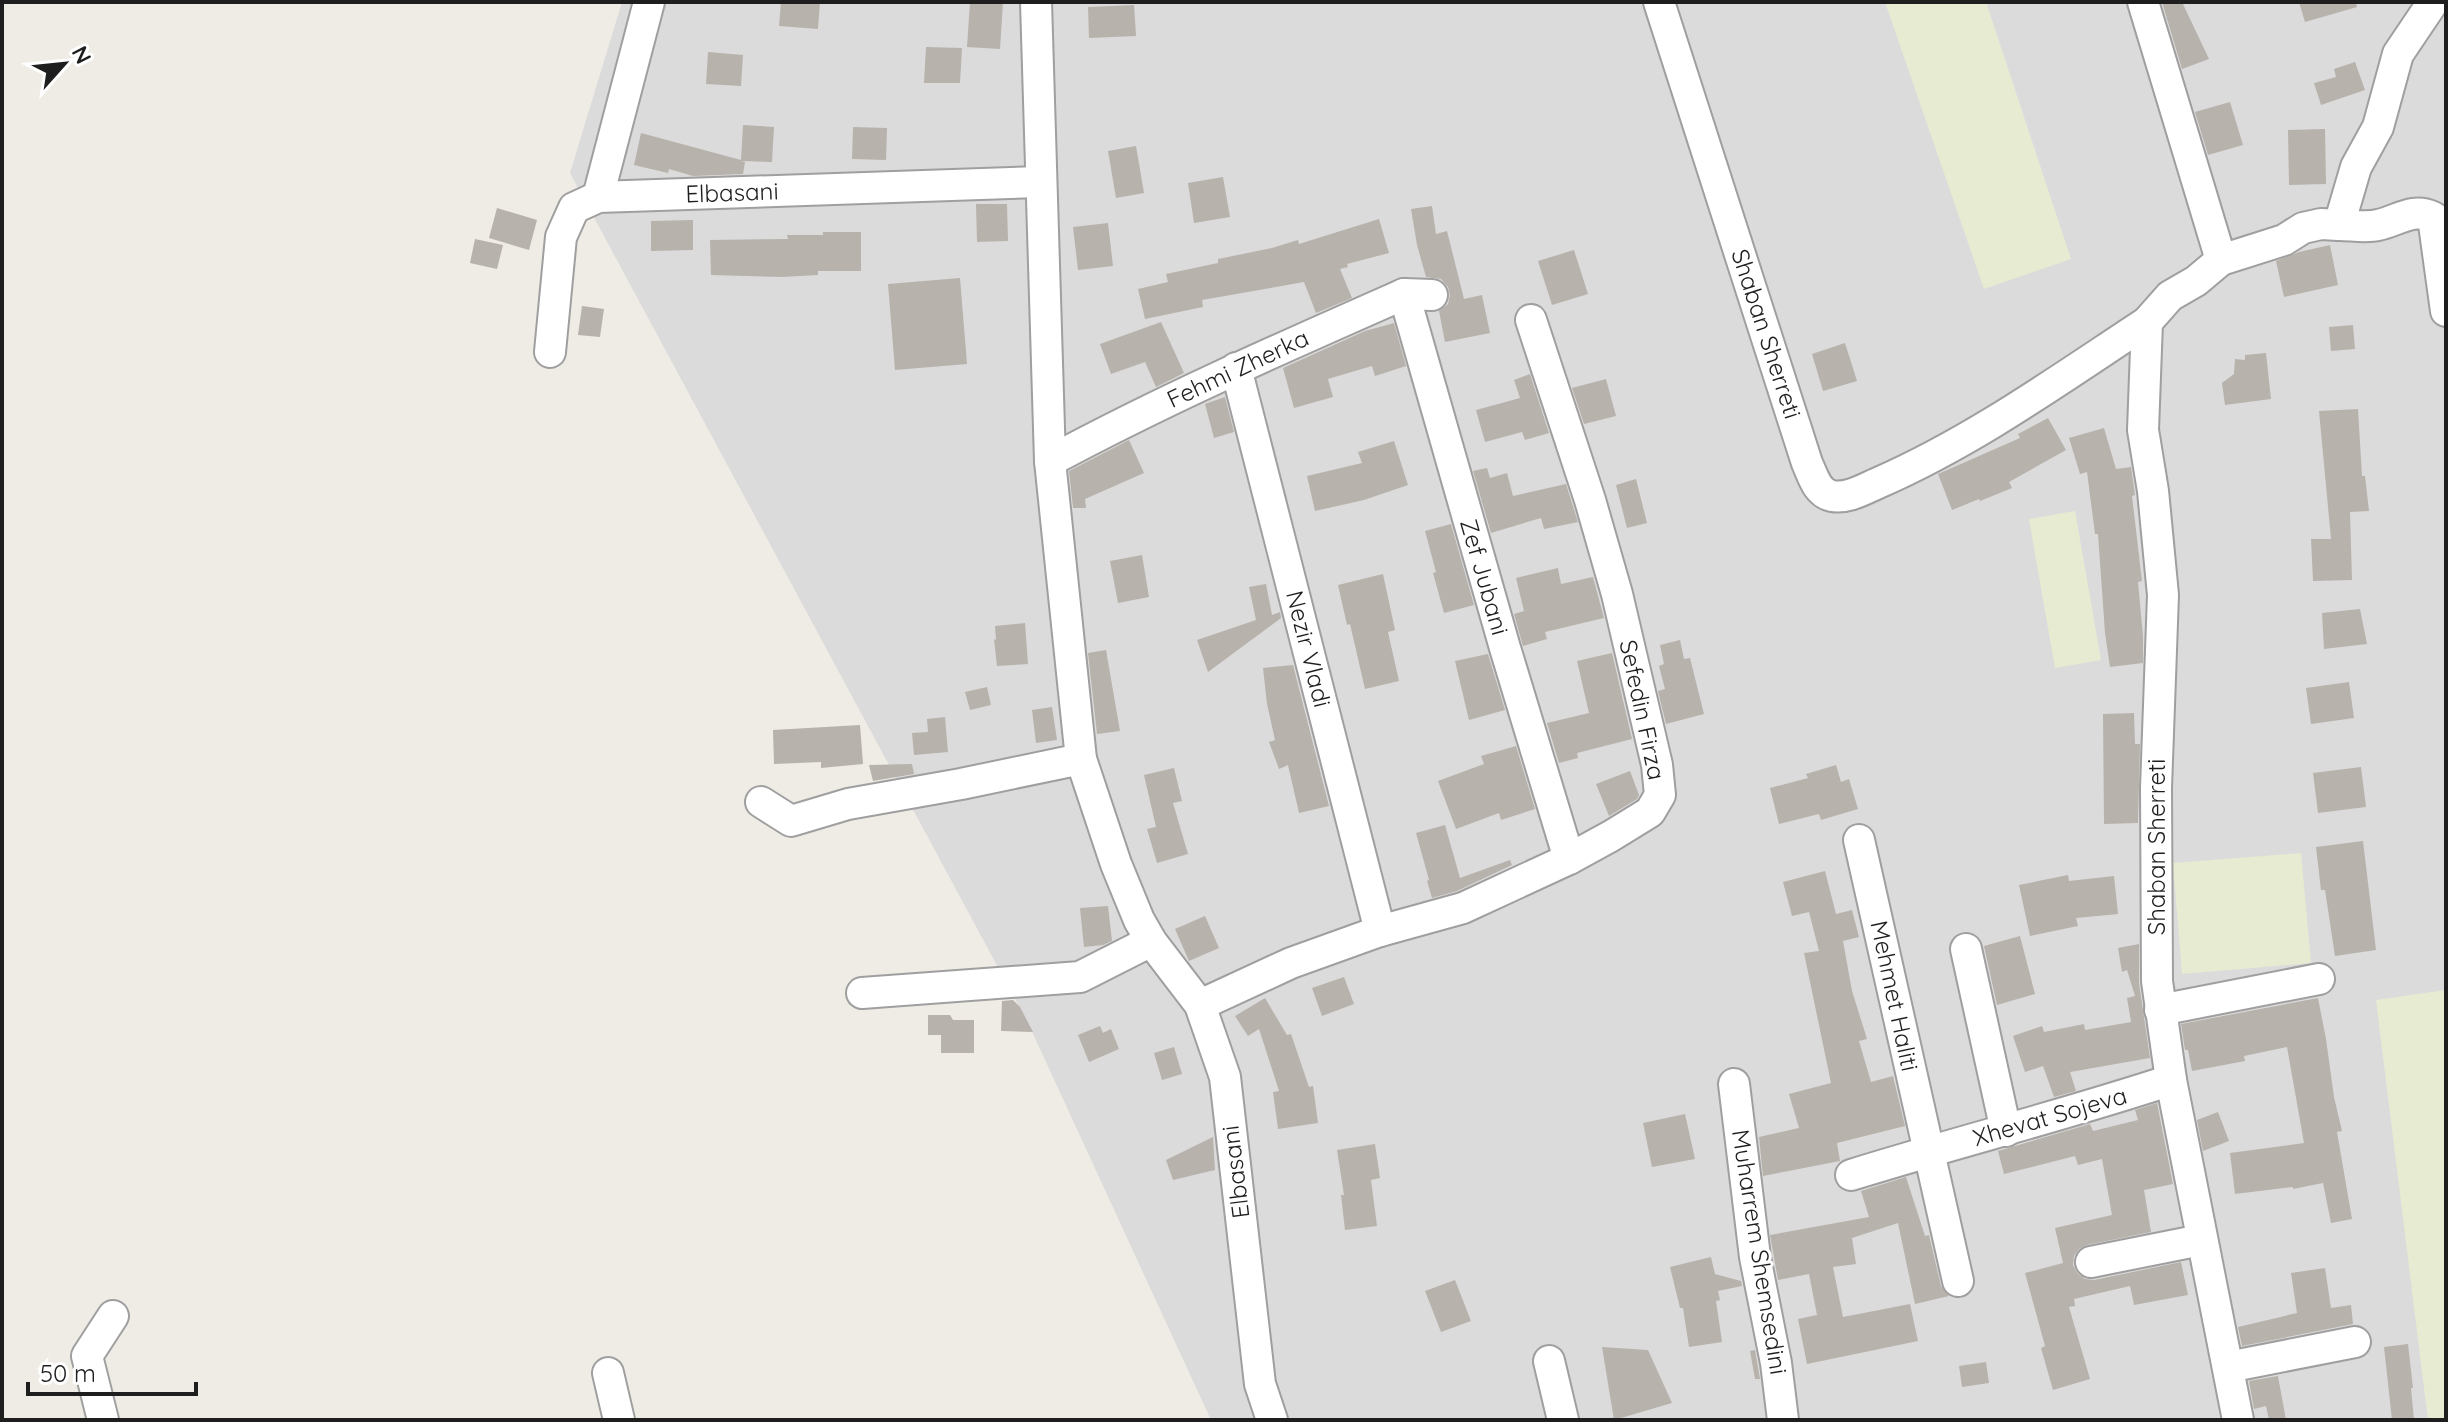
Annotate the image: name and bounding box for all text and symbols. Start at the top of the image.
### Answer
north arrow [24,24,104,104]
text: N [66,41,98,68]
street label: Elbasani [685,175,779,209]
street label: Shaban Sherreti [1725,245,1809,422]
street label: Fehmi Zherka [1162,322,1313,414]
street label: Zef Jubani [1454,515,1516,638]
street label: Nezir Vladi [1280,587,1338,710]
street label: Sefedin Firza [1613,637,1672,783]
street label: Shaban Sherreti [2141,759,2171,935]
street label: Mehmet Haliti [1864,918,1926,1074]
street label: Xhevat Sojeva [1969,1080,2130,1152]
street label: Elbasani [1214,1124,1256,1220]
street label: Muharrem Shemsedini [1726,1127,1794,1377]
scale bar [28,1346,196,1396]
text: 50 m [40,1358,96,1388]

